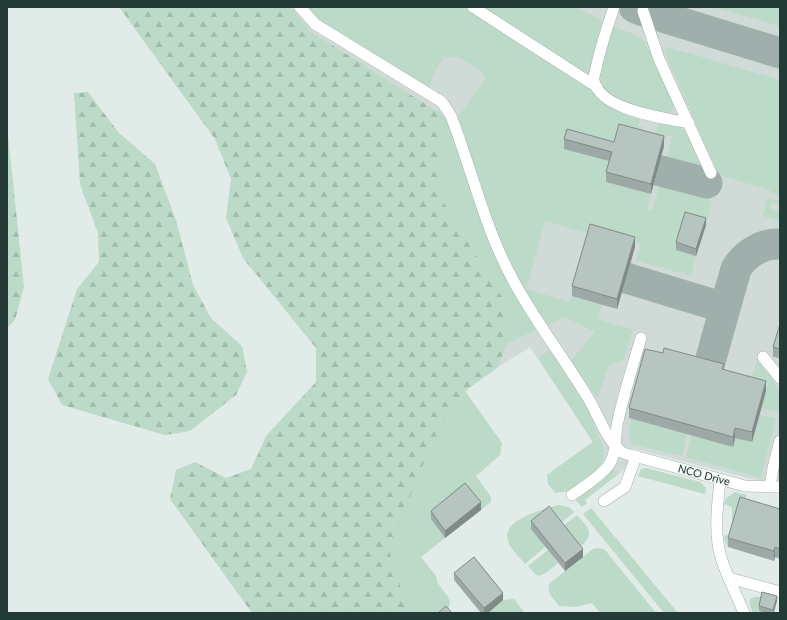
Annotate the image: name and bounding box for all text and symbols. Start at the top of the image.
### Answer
street label: NCO Drive [677,461,732,488]

